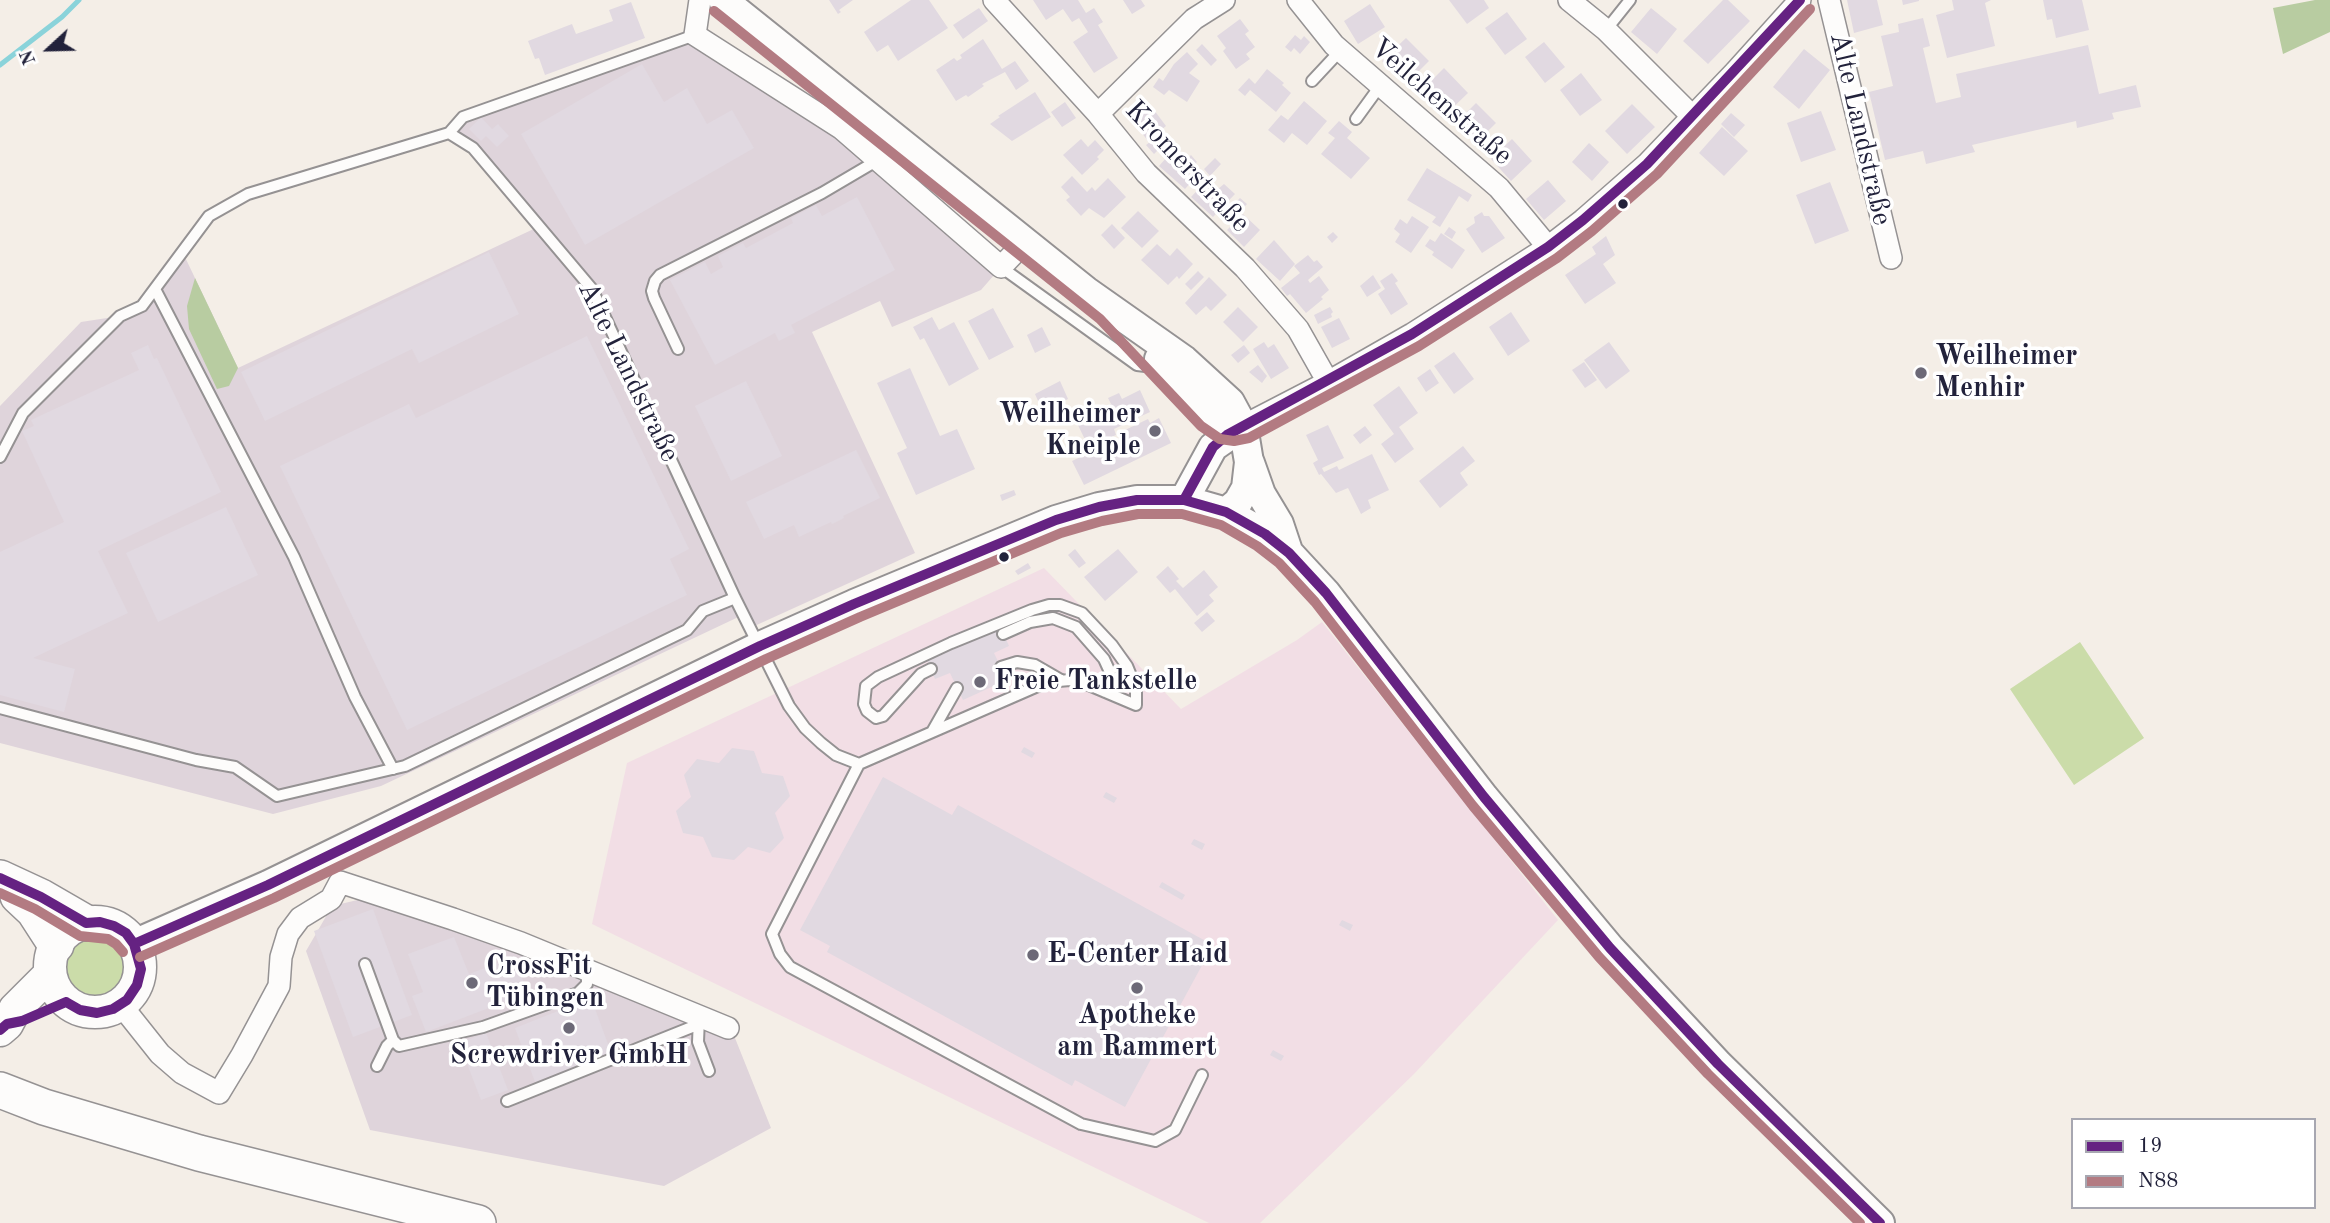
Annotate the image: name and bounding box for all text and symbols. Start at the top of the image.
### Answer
north arrow [14,14,84,84]
street label: Alte Landstraße [1822,29,1898,229]
street label: Veilchenstraße [1363,31,1519,173]
text: N [18,47,41,67]
street label: Kromerstraße [1117,94,1257,240]
unlabelled marker [1616,197,1630,211]
street label: Alte Landstraße [570,276,686,468]
place label: Weilheimer Menhir [1935,340,2078,406]
marker: Weilheimer Menhir [1913,365,1929,381]
place label: Weilheimer Kneiple [998,398,1141,464]
marker: Weilheimer Kneiple [1147,423,1163,439]
unlabelled marker [997,550,1011,564]
place label: Freie Tankstelle [994,665,1197,699]
marker: Freie Tankstelle [972,674,988,690]
place label: E-Center Haid [1047,938,1228,972]
marker: E-Center Haid [1025,947,1041,963]
place label: CrossFit Tübingen [486,950,604,1016]
marker: CrossFit Tübingen [464,975,480,991]
marker: Apotheke am Rammert [1129,980,1145,996]
place label: Apotheke am Rammert [1057,999,1217,1065]
marker: Screwdriver GmbH [561,1020,577,1036]
place label: Screwdriver GmbH [450,1039,688,1073]
legend [2071,1118,2316,1209]
text: 19 [2138,1136,2162,1157]
text: N88 [2138,1171,2179,1192]

